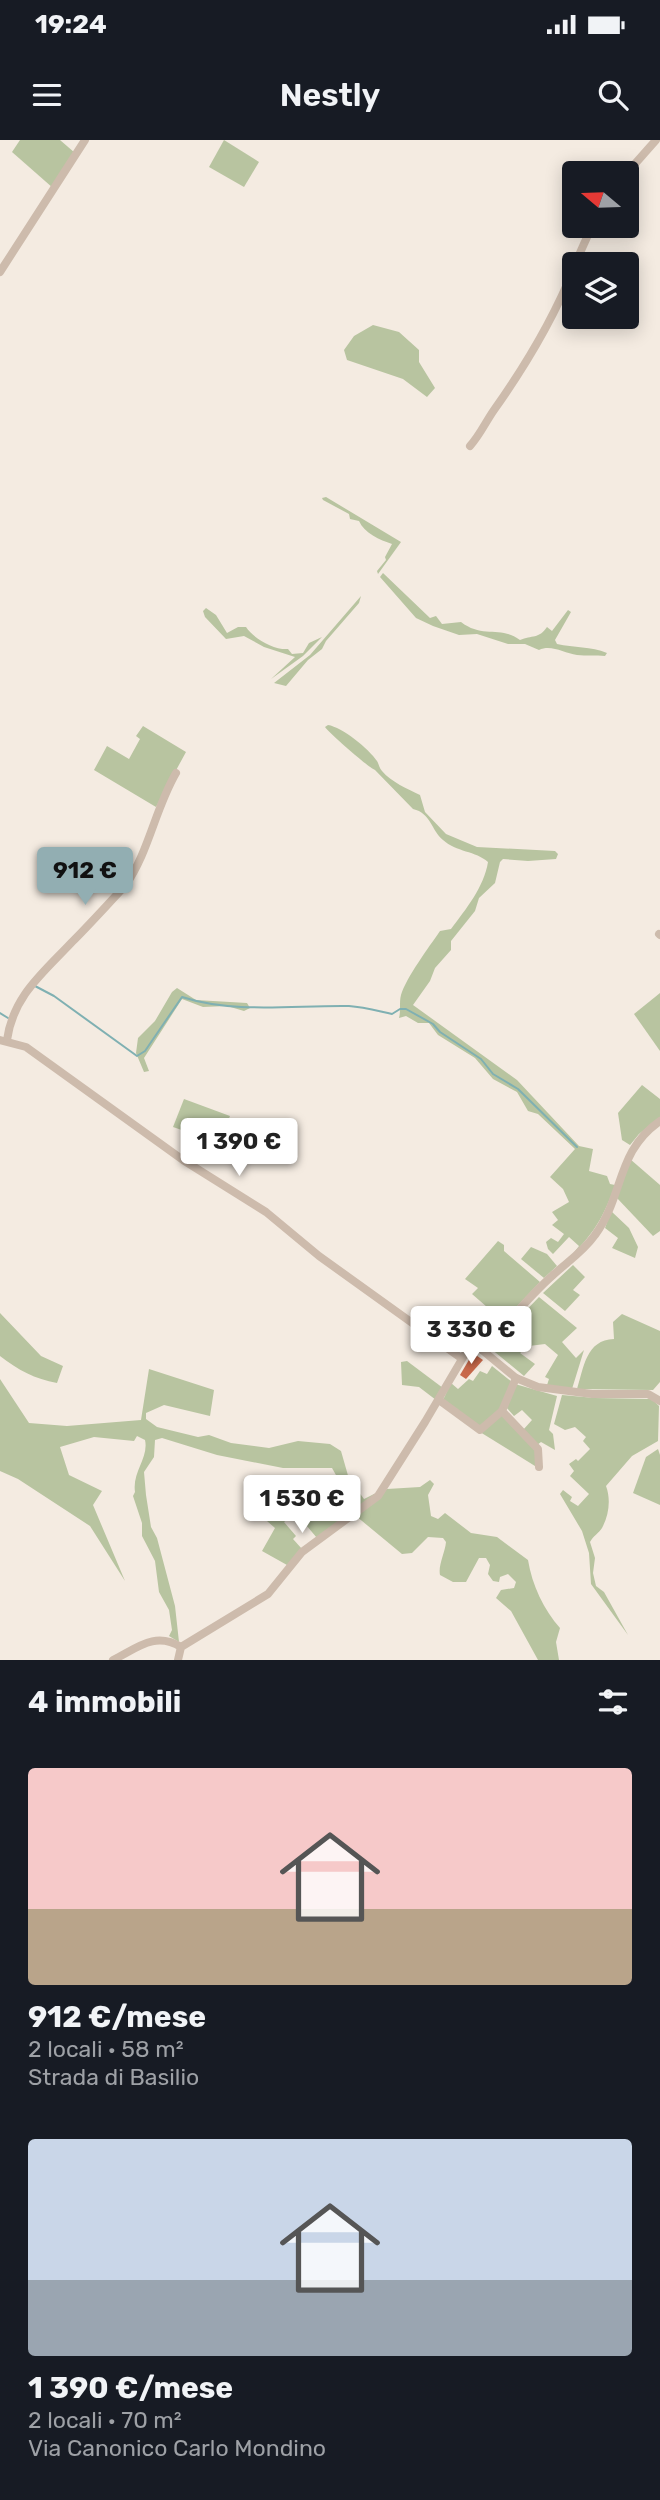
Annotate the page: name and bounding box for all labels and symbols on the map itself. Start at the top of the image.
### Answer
north arrow [562,161,639,238]
pin: 912 € [36,848,134,907]
pin: 1 390 € [174,1118,304,1178]
pin: 3 330 € [406,1306,536,1366]
pin: 1 530 € [237,1476,367,1535]

